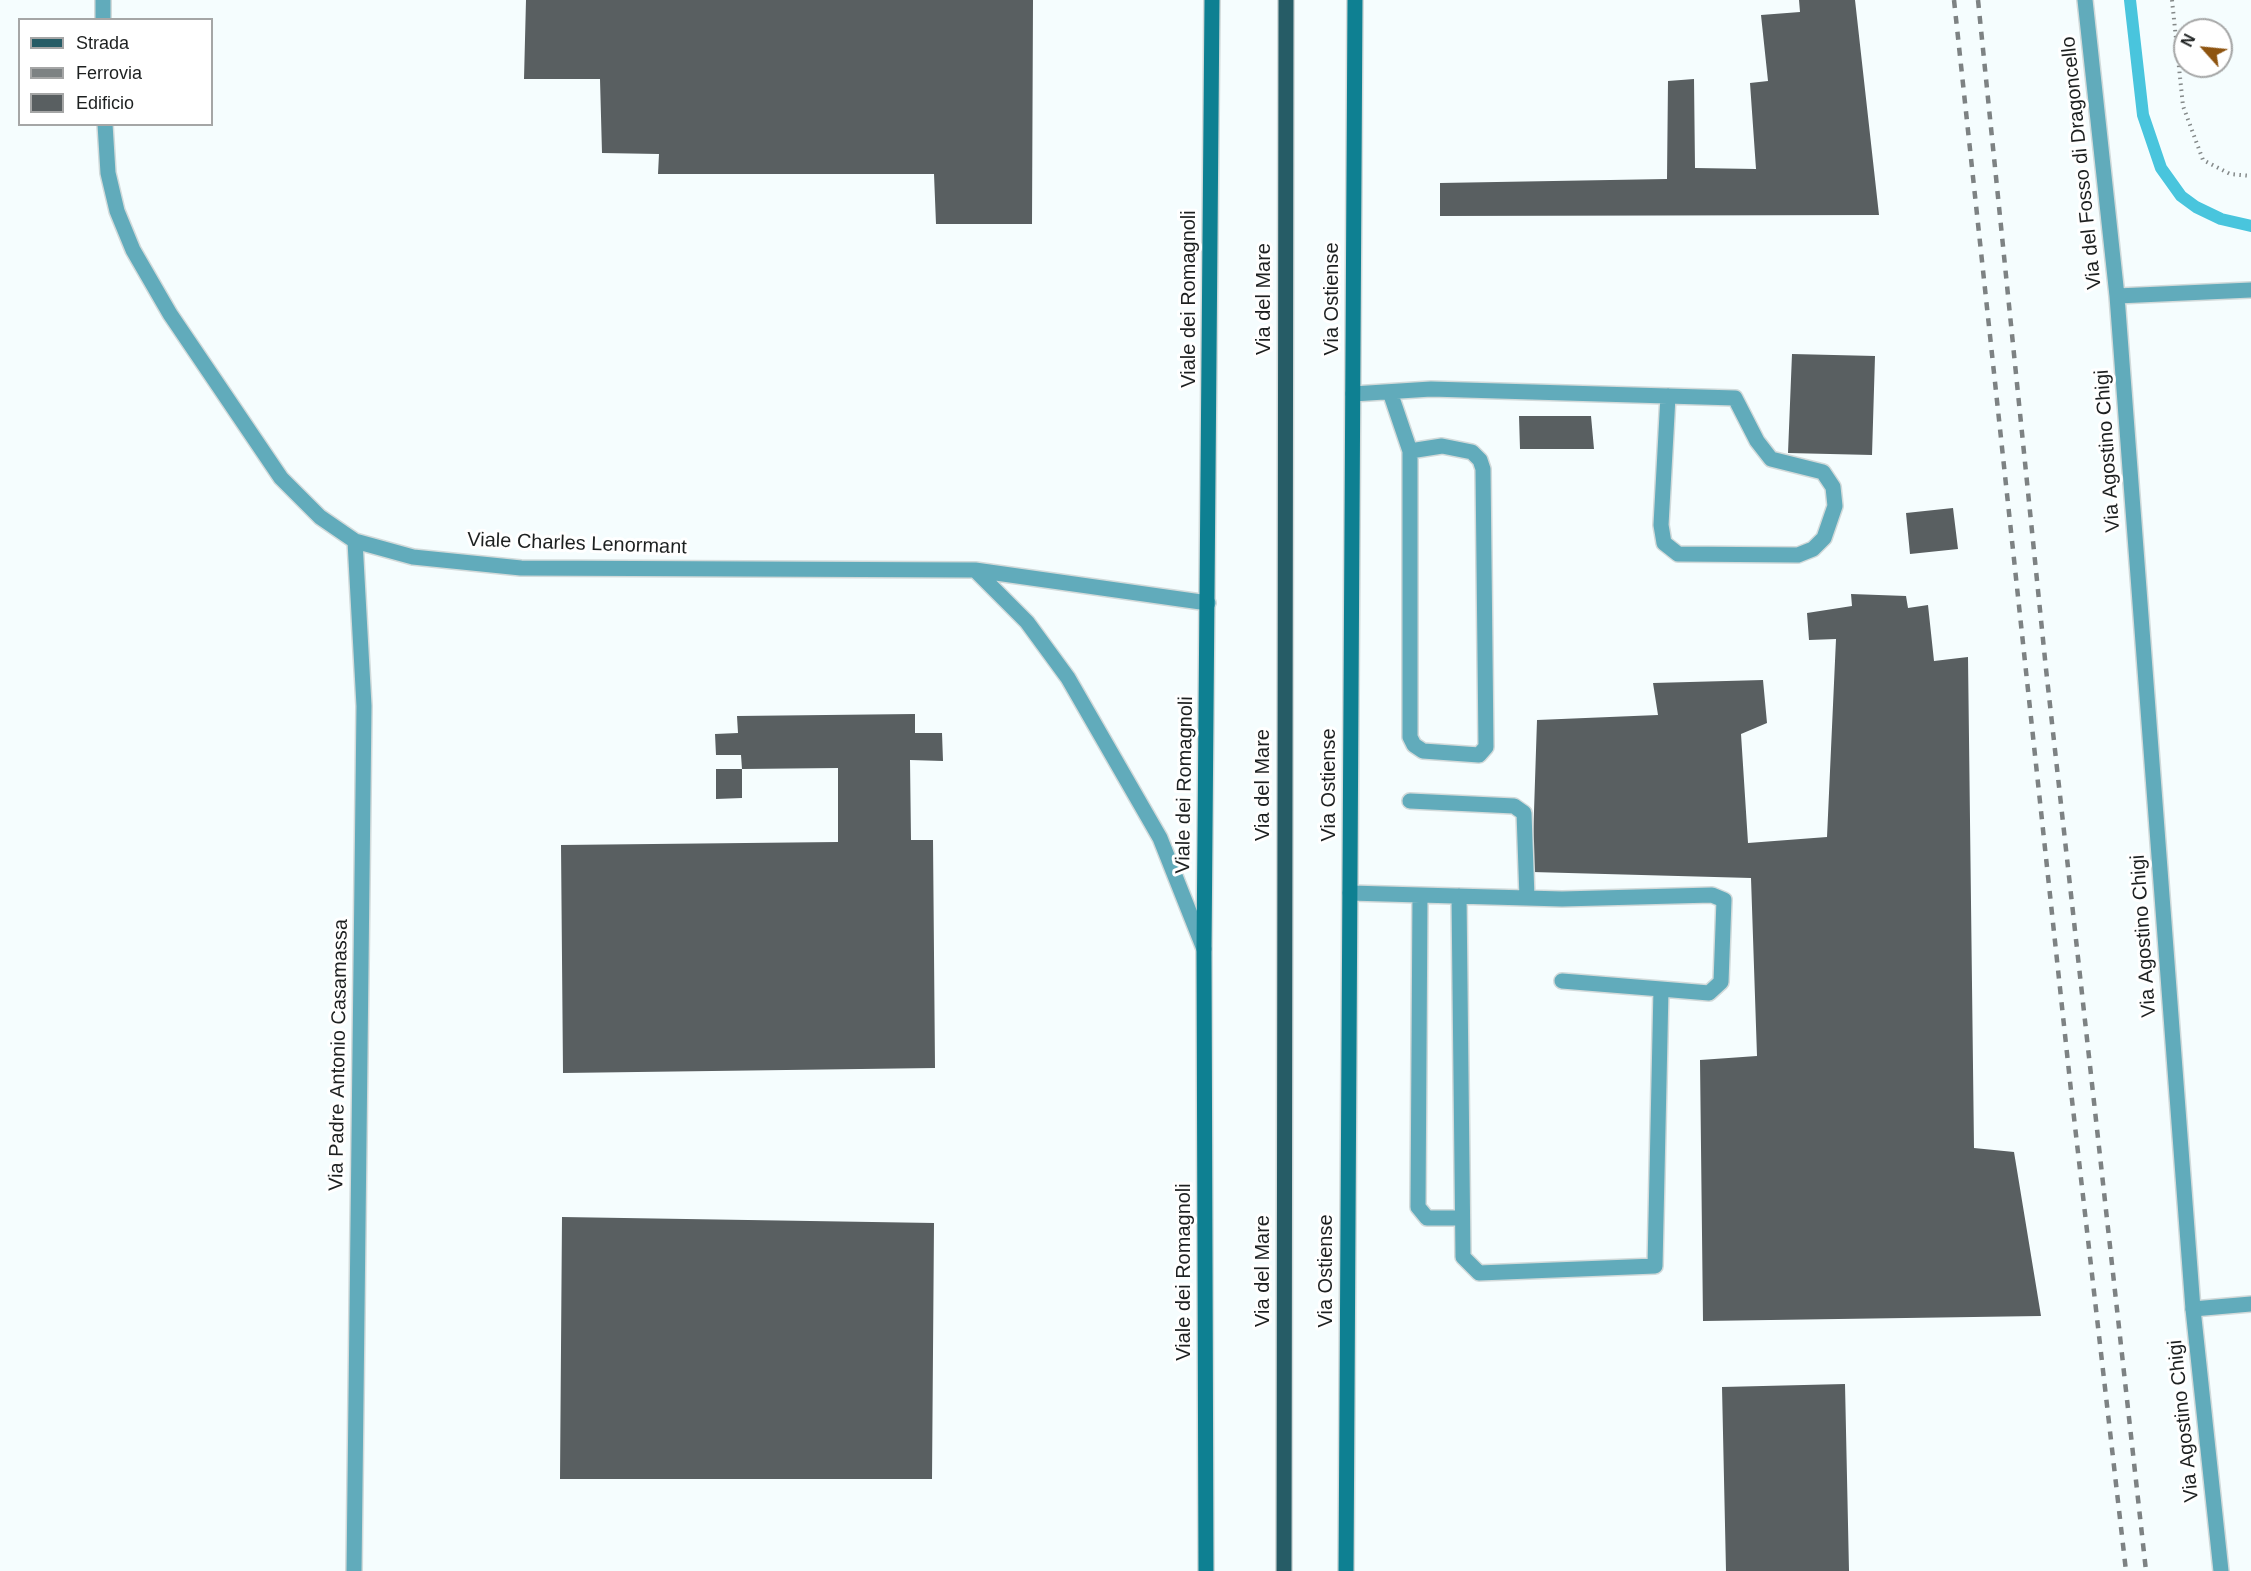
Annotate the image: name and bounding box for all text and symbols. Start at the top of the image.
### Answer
legend [18,18,213,126]
north arrow [2173,18,2233,78]
text: N [2178,31,2198,50]
text: Strada [76,33,129,53]
street label: Via del Fosso di Dragoncello [2057,35,2107,291]
text: Ferrovia [76,63,142,83]
text: Edificio [76,93,134,113]
street label: Viale dei Romagnoli [1177,210,1201,388]
street label: Via Ostiense [1320,242,1344,356]
street label: Via del Mare [1252,243,1276,355]
street label: Via Agostino Chigi [2090,369,2126,533]
street label: Viale Charles Lenormant [467,528,687,560]
street label: Viale dei Romagnoli [1171,696,1199,874]
street label: Via Ostiense [1317,728,1341,842]
street label: Via del Mare [1251,729,1275,841]
street label: Via Agostino Chigi [2126,854,2162,1018]
street label: Via Padre Antonio Casamassa [325,919,353,1191]
street label: Viale dei Romagnoli [1172,1183,1196,1361]
street label: Via Ostiense [1314,1214,1338,1328]
street label: Via del Mare [1251,1215,1275,1327]
street label: Via Agostino Chigi [2164,1339,2204,1503]

